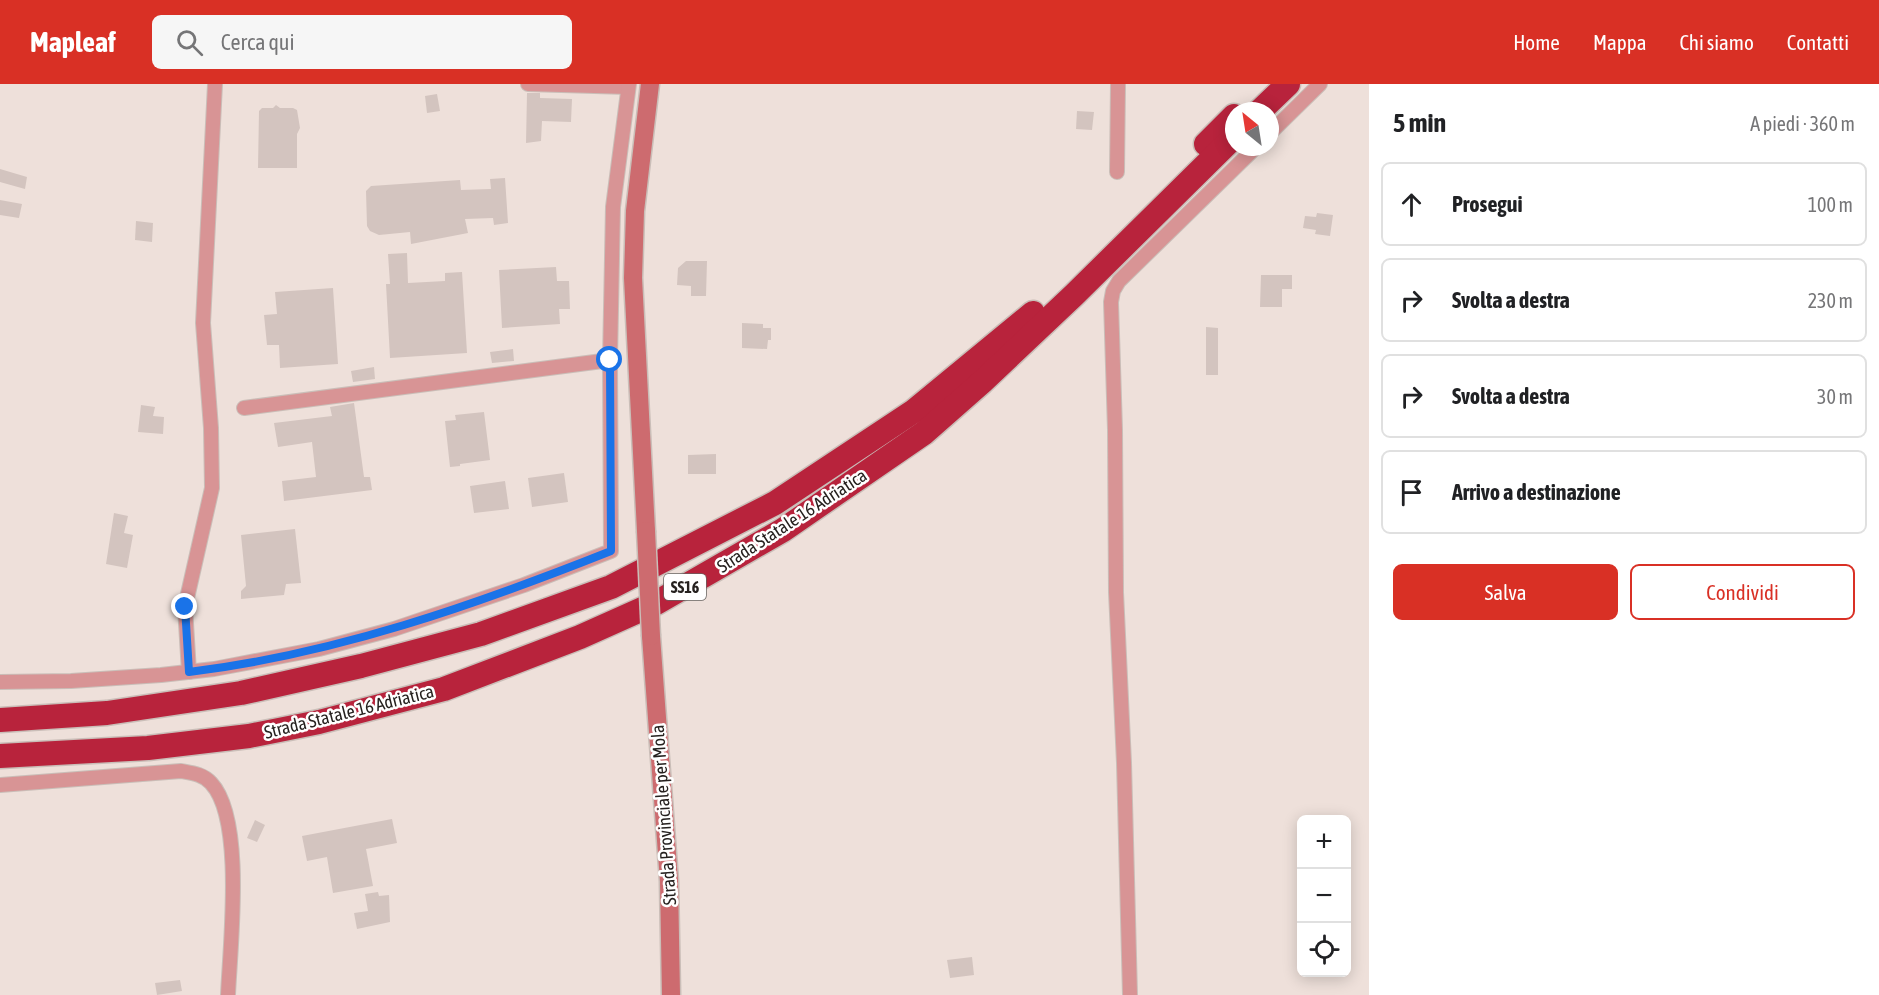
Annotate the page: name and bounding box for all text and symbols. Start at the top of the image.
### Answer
search box [152,15,572,69]
text: Mapleaf [30,26,116,58]
icon: search [173,26,206,59]
text: Cerca qui [221,29,295,55]
text: Home [1513,30,1560,54]
text: Mappa [1593,30,1646,54]
text: Chi siamo [1679,30,1754,54]
text: Contatti [1787,30,1849,54]
north arrow [1225,102,1279,156]
text: 5 min [1393,108,1446,138]
text: A piedi · 360 m [1750,112,1855,135]
icon: ahead [1395,188,1428,221]
text: Prosegui [1452,191,1523,217]
text: 100 m [1808,193,1853,216]
icon: right [1395,284,1428,317]
text: Svolta a destra [1452,287,1570,313]
text: 230 m [1808,289,1853,312]
route start [596,346,622,372]
icon: right [1395,380,1428,413]
text: Svolta a destra [1452,383,1570,409]
text: 30 m [1817,385,1853,408]
street label: Strada Statale 16 Adriatica [713,464,871,577]
icon: arrive [1395,476,1428,509]
text: Arrivo a destinazione [1452,479,1621,505]
button: Salva [1393,564,1618,620]
button: Condividi [1630,564,1855,620]
road number: SS16 [664,574,706,600]
route end [171,593,197,619]
street label: Strada Statale 16 Adriatica [262,680,436,743]
street label: Strada Provinciale per Mola [647,724,680,906]
map controls [1297,815,1351,977]
button: + [1297,815,1351,869]
button: − [1297,869,1351,923]
button: locate [1297,923,1351,977]

